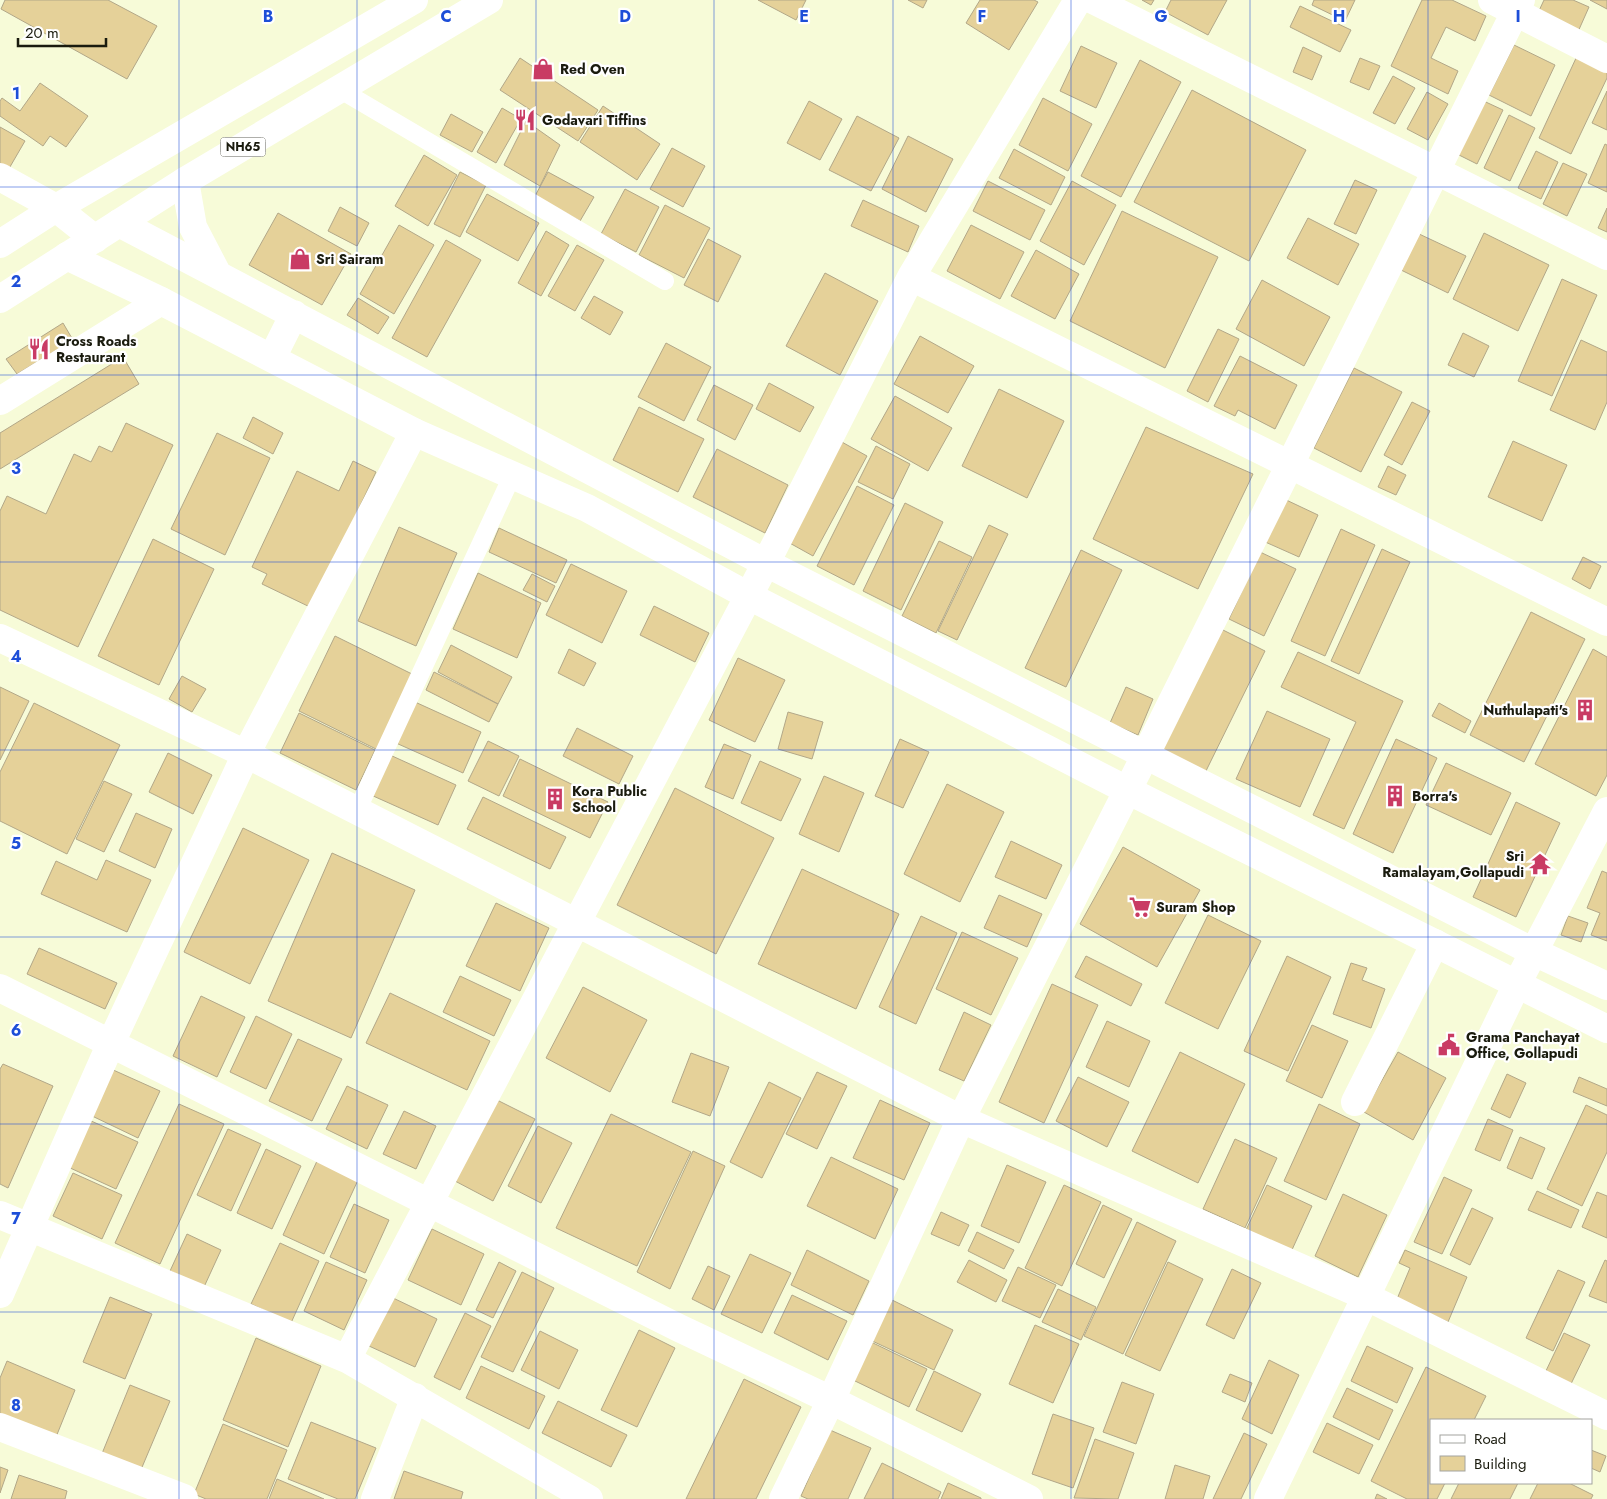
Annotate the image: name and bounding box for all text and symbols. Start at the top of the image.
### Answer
text: B [263,5,273,28]
text: C [440,5,452,28]
text: D [619,5,631,28]
text: E [799,5,809,28]
text: F [978,5,986,28]
text: G [1154,5,1168,28]
text: H [1333,5,1345,28]
text: I [1515,5,1521,28]
scale bar [18,15,105,47]
text: 20 m [25,22,59,44]
shop icon: Red Oven [530,56,556,82]
place label: Red Oven [560,59,625,79]
text: 1 [12,82,20,105]
restaurant icon: Godavari Tiffins [512,107,538,133]
place label: Godavari Tiffins [542,110,647,130]
road number: NH65 [220,138,266,156]
shop icon: Sri Sairam [287,246,313,272]
place label: Sri Sairam [316,249,384,269]
text: 2 [11,270,21,293]
place label: Cross Roads Restaurant [56,331,137,367]
restaurant icon: Cross Roads Restaurant [26,336,52,362]
text: 3 [11,457,21,480]
text: 4 [10,645,22,668]
building icon: Nuthulapati's [1572,697,1598,723]
place label: Nuthulapati's [1483,700,1569,720]
place label: Kora Public School [572,781,647,817]
building icon: Borra's [1382,783,1408,809]
building icon: Kora Public School [542,786,568,812]
place label: Borra's [1412,786,1458,806]
text: 5 [11,832,21,855]
place label: Sri Ramalayam,Gollapudi [1382,846,1524,882]
temple icon: Sri Ramalayam,Gollapudi [1527,851,1553,877]
supermarket icon: Suram Shop [1127,894,1153,920]
place label: Suram Shop [1156,897,1236,917]
text: 6 [11,1019,21,1042]
place label: Grama Panchayat Office, Gollapudi [1466,1027,1580,1063]
public building icon: Grama Panchayat Office, Gollapudi [1436,1032,1462,1058]
text: 7 [11,1207,21,1230]
text: 8 [11,1394,21,1417]
legend [1430,1419,1592,1484]
text: Road [1474,1428,1506,1450]
text: Building [1474,1453,1526,1475]

